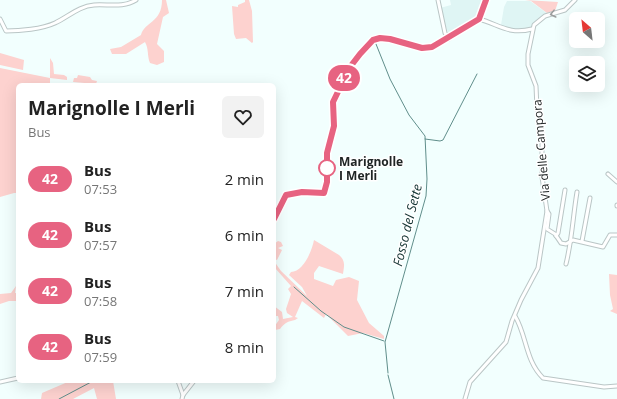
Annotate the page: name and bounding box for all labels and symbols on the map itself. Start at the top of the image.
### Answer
one-way arrow [550,9,557,18]
north arrow [569,12,605,48]
line badge: 42 [326,65,362,91]
street label: Via delle Campora [528,99,554,201]
place label: Marignolle I Merli [339,153,403,184]
marker: Marignolle I Merli [318,159,336,177]
water label: Fosso del Sette [388,181,426,268]

